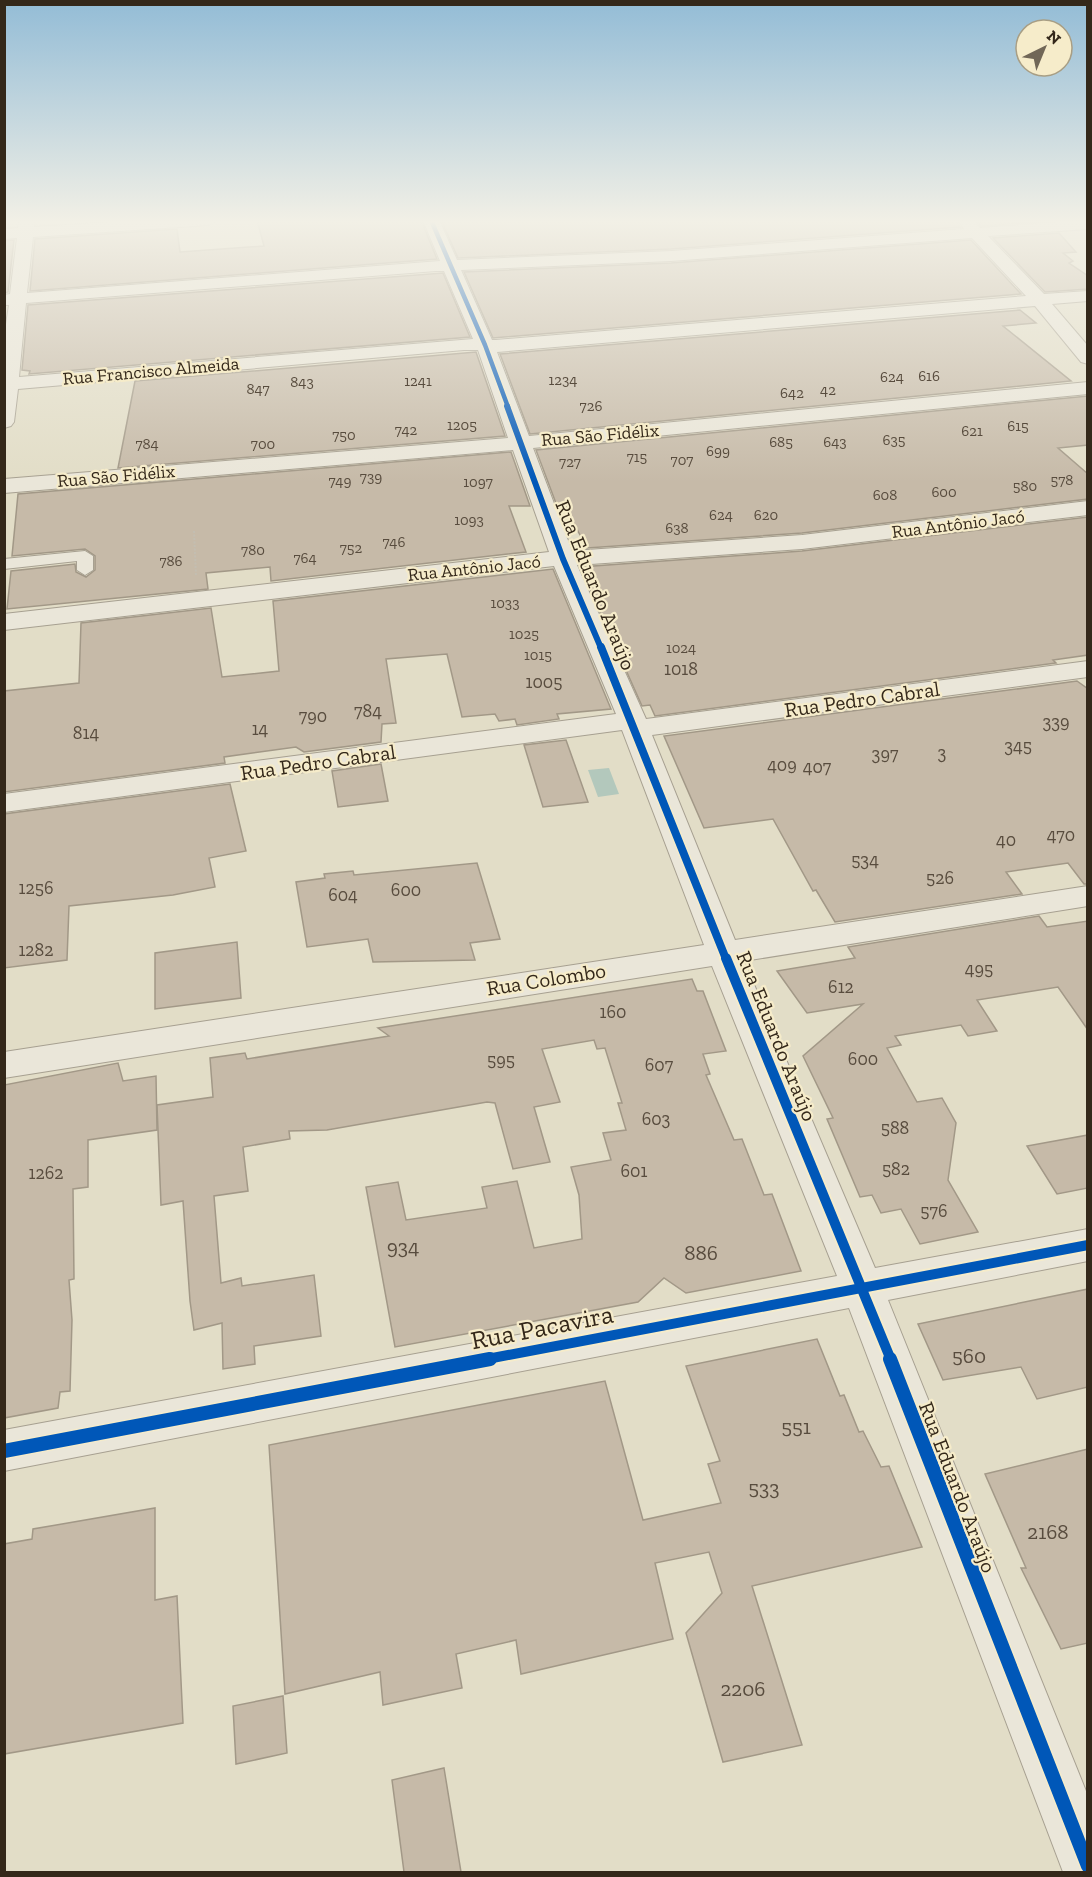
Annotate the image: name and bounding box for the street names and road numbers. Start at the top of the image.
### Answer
street label: Rua Francisco Almeida [62,352,240,390]
street label: Rua São Fidélix [540,419,660,451]
street label: Rua São Fidélix [56,460,176,492]
street label: Rua Eduardo Araújo [550,496,642,674]
street label: Rua Antônio Jacó [890,505,1026,543]
street label: Rua Antônio Jacó [406,550,542,586]
street label: Rua Pedro Cabral [783,676,942,722]
street label: Rua Pedro Cabral [239,739,398,785]
street label: Rua Eduardo Araújo [731,947,823,1125]
street label: Rua Colombo [485,957,607,1001]
street label: Rua Pacavira [468,1297,616,1356]
street label: Rua Eduardo Araújo [913,1398,1002,1576]

